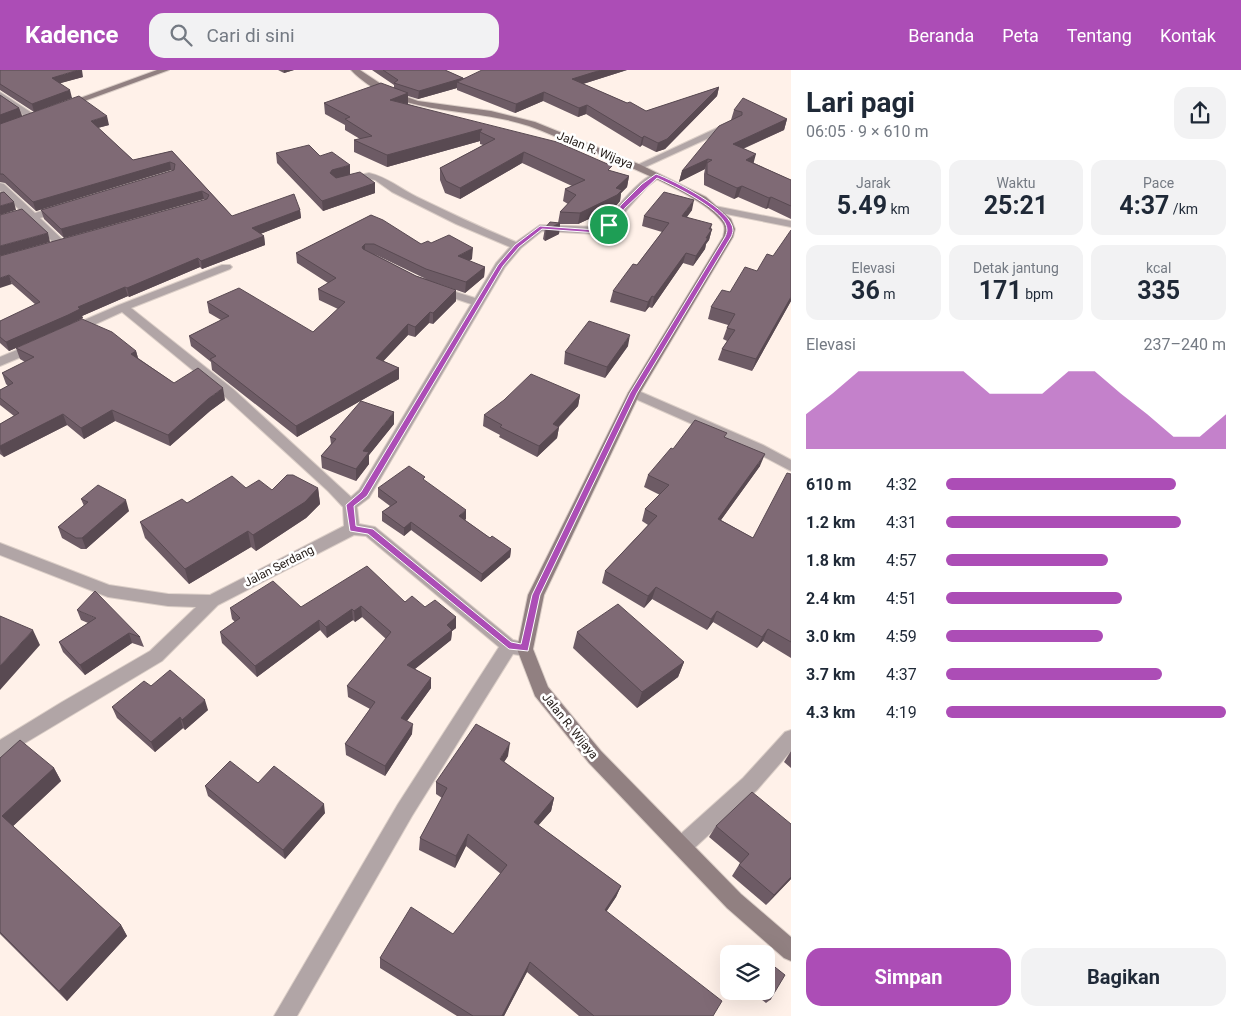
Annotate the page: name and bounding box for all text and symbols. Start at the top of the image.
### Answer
search box [149,13,499,58]
text: Kadence [25,21,119,49]
icon: search [167,21,195,49]
text: Cari di sini [207,24,295,47]
text: Beranda [908,25,974,46]
text: Peta [1002,25,1039,46]
text: Tentang [1067,25,1132,46]
text: Kontak [1160,25,1216,46]
text: Lari pagi [806,86,915,119]
button: share [1174,87,1226,139]
text: 06:05 · 9 × 610 m [806,122,928,141]
street label: Jalan R. Wijaya [555,128,635,172]
text: Jarak [856,175,891,191]
text: Waktu [996,175,1036,191]
text: Pace [1143,175,1174,191]
text: 5.49 [837,191,887,220]
text: 25:21 [984,191,1048,220]
text: 4:37 [1119,191,1169,220]
text: km [887,201,910,217]
text: /km [1169,201,1198,217]
pin [588,204,630,246]
icon: arrive [595,211,623,239]
text: Elevasi [852,260,895,276]
text: Detak jantung [973,260,1059,276]
text: kcal [1146,260,1171,276]
text: 36 [851,276,880,305]
text: 171 [979,276,1022,305]
text: 335 [1137,276,1180,305]
text: m [880,286,896,302]
text: bpm [1022,286,1053,302]
text: Elevasi [806,335,856,354]
text: 237–240 m [1144,335,1226,354]
text: 610 m [806,475,851,494]
text: 4:32 [886,475,917,494]
text: 1.2 km [806,513,855,532]
text: 4:31 [886,513,917,532]
street label: Jalan Serdang [242,542,316,590]
text: 1.8 km [806,551,855,570]
text: 4:57 [886,551,917,570]
text: 2.4 km [806,589,855,608]
text: 4:51 [886,589,917,608]
text: 3.0 km [806,627,855,646]
text: 4:59 [886,627,917,646]
text: 3.7 km [806,665,855,684]
text: 4:37 [886,665,917,684]
street label: Jalan R. Wijaya [539,690,601,762]
text: 4.3 km [806,703,855,722]
text: 4:19 [886,703,917,722]
map controls [720,945,775,1000]
button: layers [720,945,775,1000]
button: Simpan [806,948,1011,1006]
button: Bagikan [1021,948,1226,1006]

